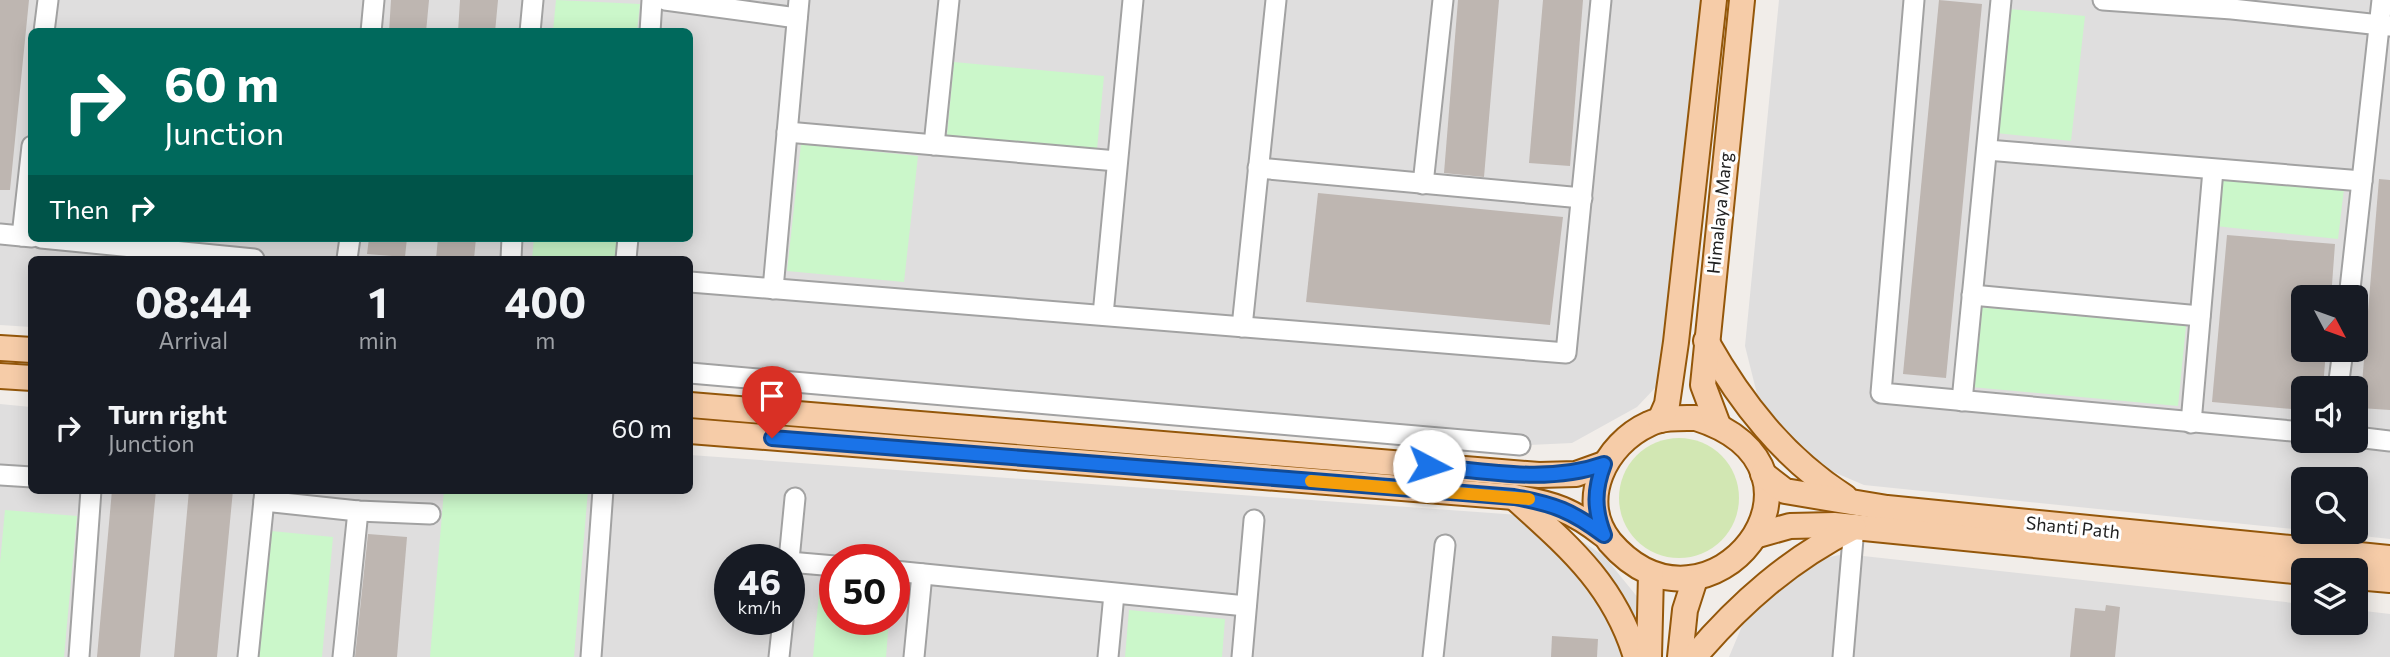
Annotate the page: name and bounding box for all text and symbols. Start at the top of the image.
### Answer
text: 60 m [164,52,279,112]
icon: right [49,56,140,147]
text: Junction [164,112,284,152]
street label: Himalaya Marg [1702,151,1736,275]
icon: right [123,189,161,227]
text: Then [49,193,109,224]
text: 08:44 [135,275,251,327]
text: 1 [368,275,387,327]
text: 400 [504,275,586,327]
north arrow [2291,285,2368,362]
map controls [2291,285,2368,635]
text: Arrival [158,326,228,354]
text: min [358,326,398,354]
text: m [535,326,555,354]
pin [742,366,802,438]
button: sound [2291,376,2368,453]
icon: arrive [753,377,791,415]
text: Turn right [108,398,227,429]
icon: right [49,409,87,447]
text: 60 m [612,412,672,443]
text: Junction [108,429,194,457]
position arrow [1392,429,1466,503]
button: search [2291,467,2368,544]
street label: Shanti Path [2025,511,2121,543]
speed limit sign: 50 [819,544,910,635]
button: layers [2291,558,2368,635]
text: 46 [738,559,781,602]
text: km/h [738,596,781,618]

